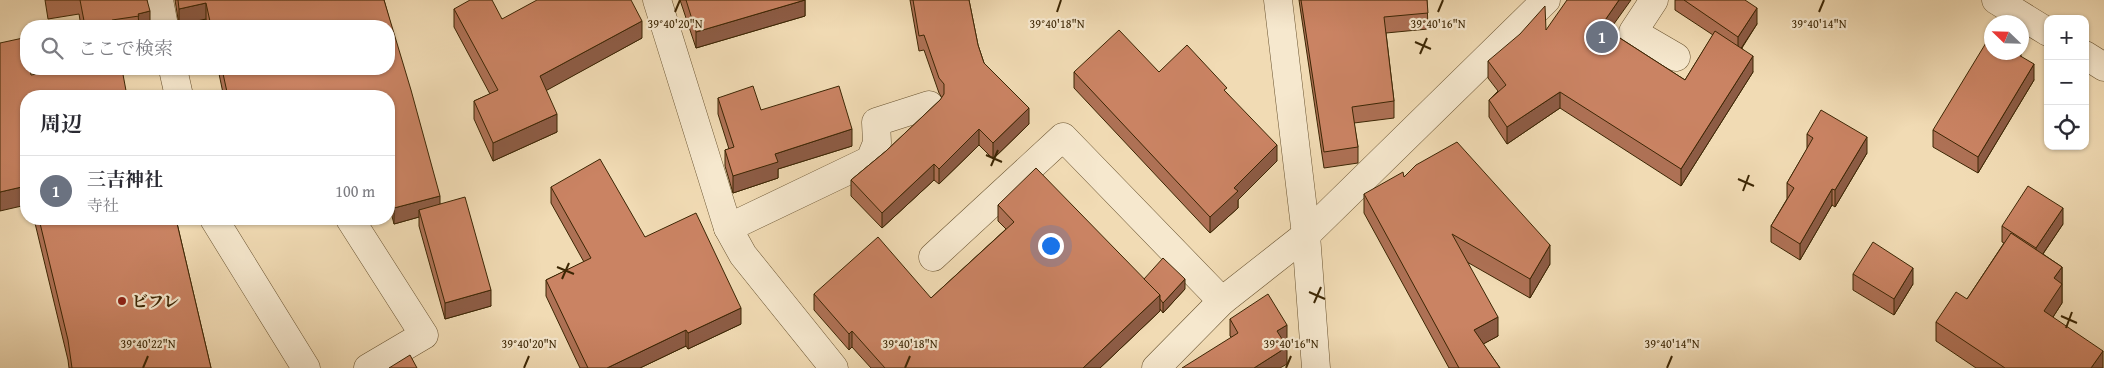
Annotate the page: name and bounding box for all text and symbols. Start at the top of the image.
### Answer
text: 39°40'20"N [647,15,703,32]
text: 39°40'18"N [1029,15,1085,32]
text: 39°40'16"N [1410,15,1466,32]
text: 39°40'14"N [1791,15,1847,32]
north arrow [1984,15,2029,60]
map controls [2044,15,2089,150]
button: + [2044,15,2089,60]
pin: 1 [1586,18,1618,56]
search box [20,20,395,75]
icon: search [38,34,66,62]
text: ここで検索 [78,34,173,62]
button: − [2044,60,2089,105]
button: locate [2044,105,2089,150]
text: 周辺 [40,108,82,139]
text: 三吉神社 [87,165,163,193]
text: 1 [52,179,60,203]
text: 100 m [335,179,375,203]
text: 寺社 [87,193,119,217]
your location [1038,233,1064,259]
place label: ビフレ [132,289,179,313]
marker: ビフレ [116,295,128,307]
text: 39°40'22"N [120,335,176,352]
text: 39°40'20"N [501,335,557,352]
text: 39°40'18"N [882,335,938,352]
text: 39°40'16"N [1263,335,1319,352]
text: 39°40'14"N [1644,335,1700,352]

